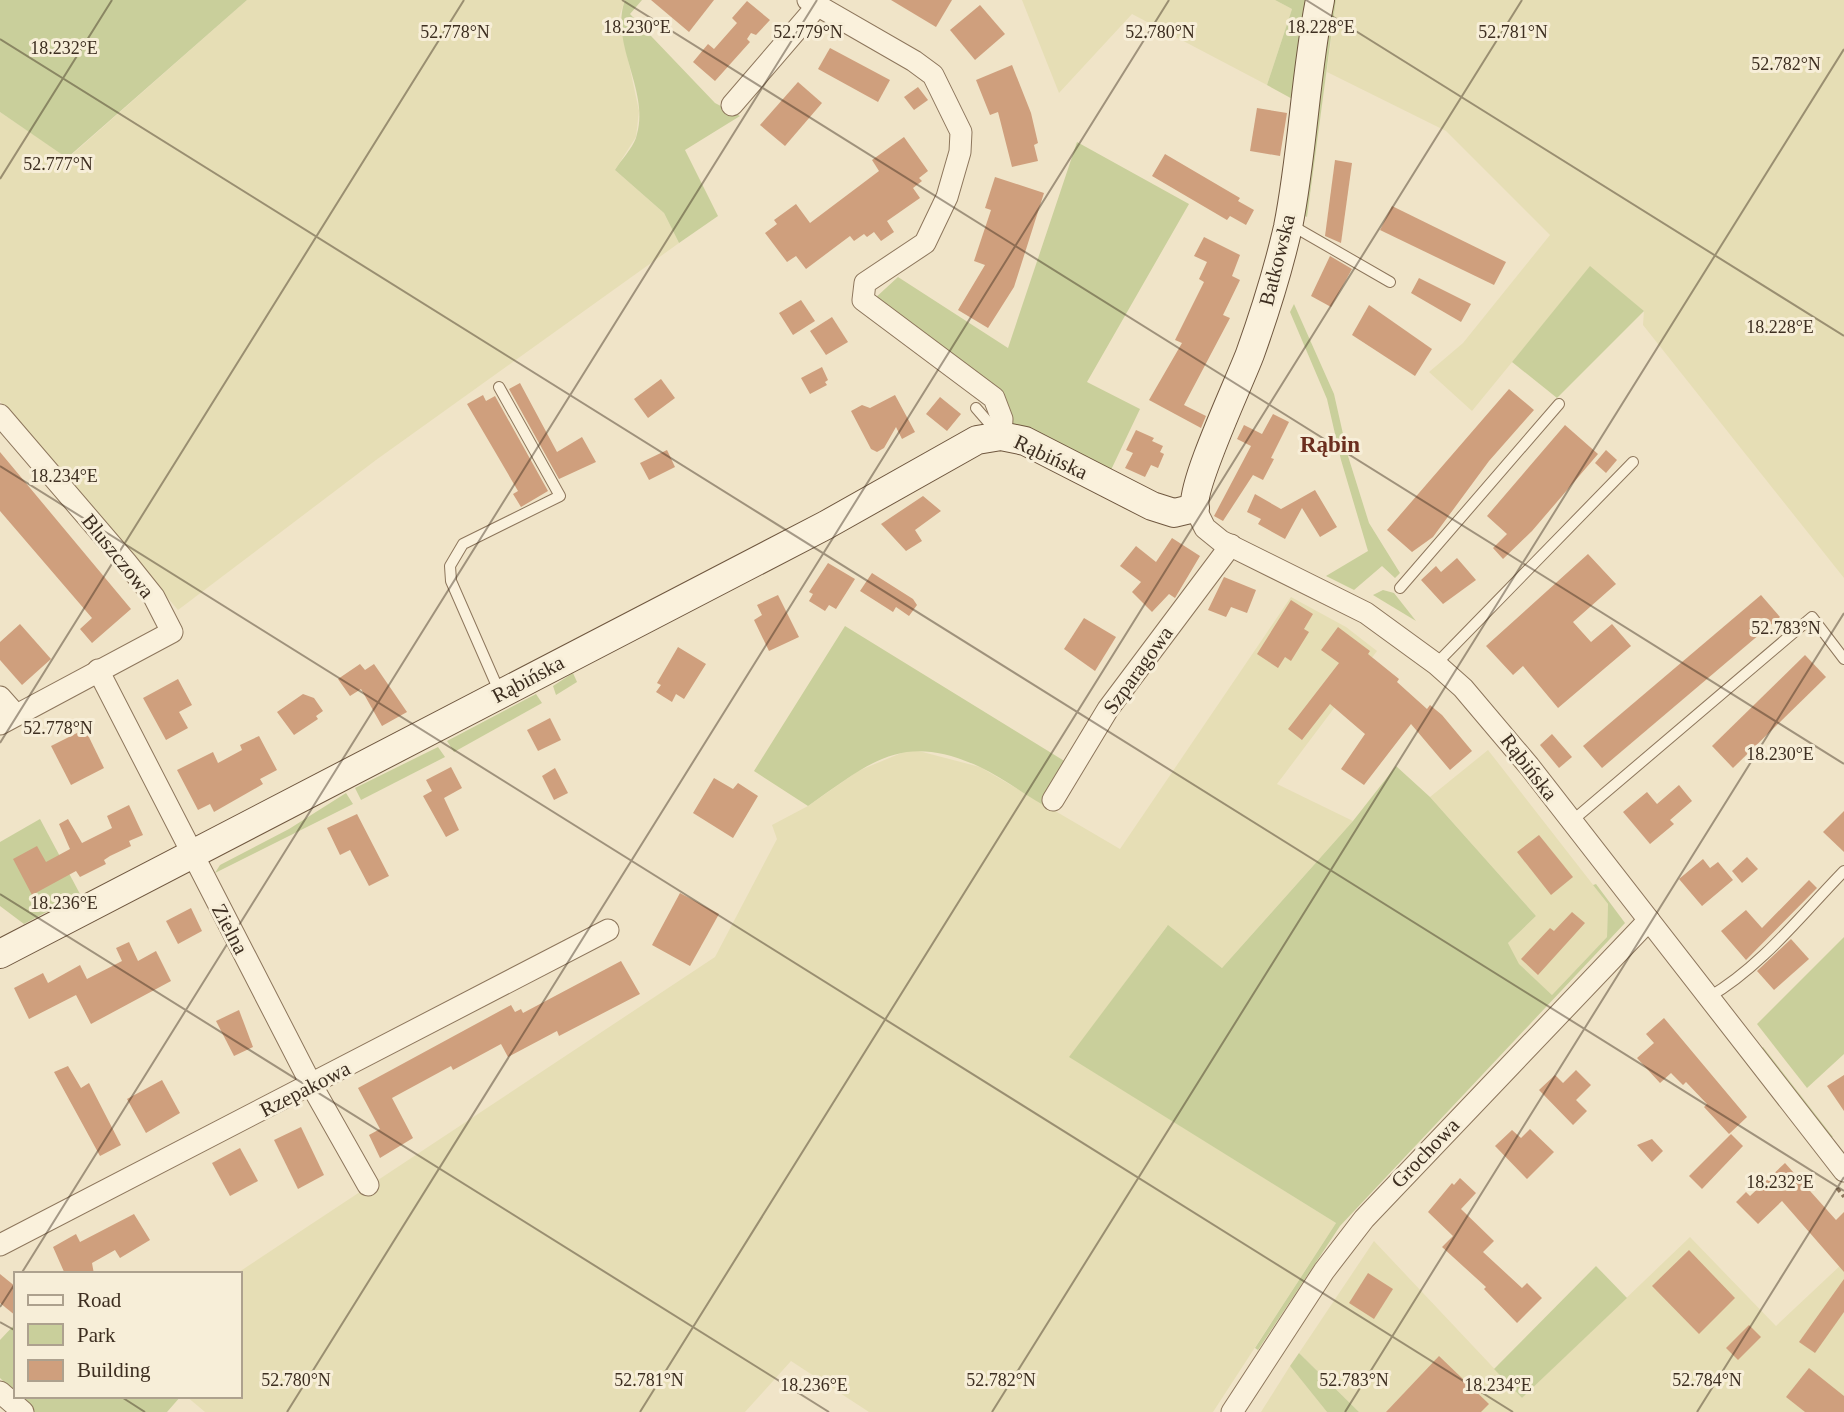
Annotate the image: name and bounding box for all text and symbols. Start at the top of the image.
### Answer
text: 18.230°E [603,17,671,37]
text: 18.228°E [1287,17,1355,37]
text: 52.778°N [420,22,490,42]
text: 52.779°N [773,22,843,42]
text: 52.780°N [1125,22,1195,42]
text: 52.781°N [1478,22,1548,42]
text: 18.232°E [30,38,98,58]
text: 52.782°N [1751,54,1821,74]
text: 52.777°N [23,154,93,174]
street label: Batkowska [1254,211,1300,308]
text: 18.228°E [1746,317,1814,337]
street label: Rąbińska [1011,430,1092,485]
district label: Rąbin [1300,432,1360,457]
text: 18.234°E [30,466,98,486]
street label: Bluszczowa [77,509,160,604]
text: 52.783°N [1751,618,1821,638]
street label: Szparagowa [1098,621,1178,719]
street label: Rąbińska [488,650,569,708]
text: 52.778°N [23,718,93,738]
street label: Rąbińska [1495,729,1563,806]
text: 18.230°E [1746,744,1814,764]
text: 18.236°E [30,893,98,913]
street label: Zielna [207,900,254,959]
street label: Rzepakowa [256,1056,355,1122]
street label: Grochowa [1386,1113,1464,1193]
text: 18.232°E [1746,1172,1814,1192]
legend [14,1272,242,1398]
text: Road [77,1288,122,1312]
text: Park [77,1323,116,1347]
text: Building [77,1358,151,1382]
text: 52.780°N [261,1370,331,1390]
text: 52.781°N [614,1370,684,1390]
text: 52.782°N [966,1370,1036,1390]
text: 52.783°N [1319,1370,1389,1390]
text: 52.784°N [1672,1370,1742,1390]
text: 18.236°E [780,1375,848,1395]
text: 18.234°E [1464,1375,1532,1395]

